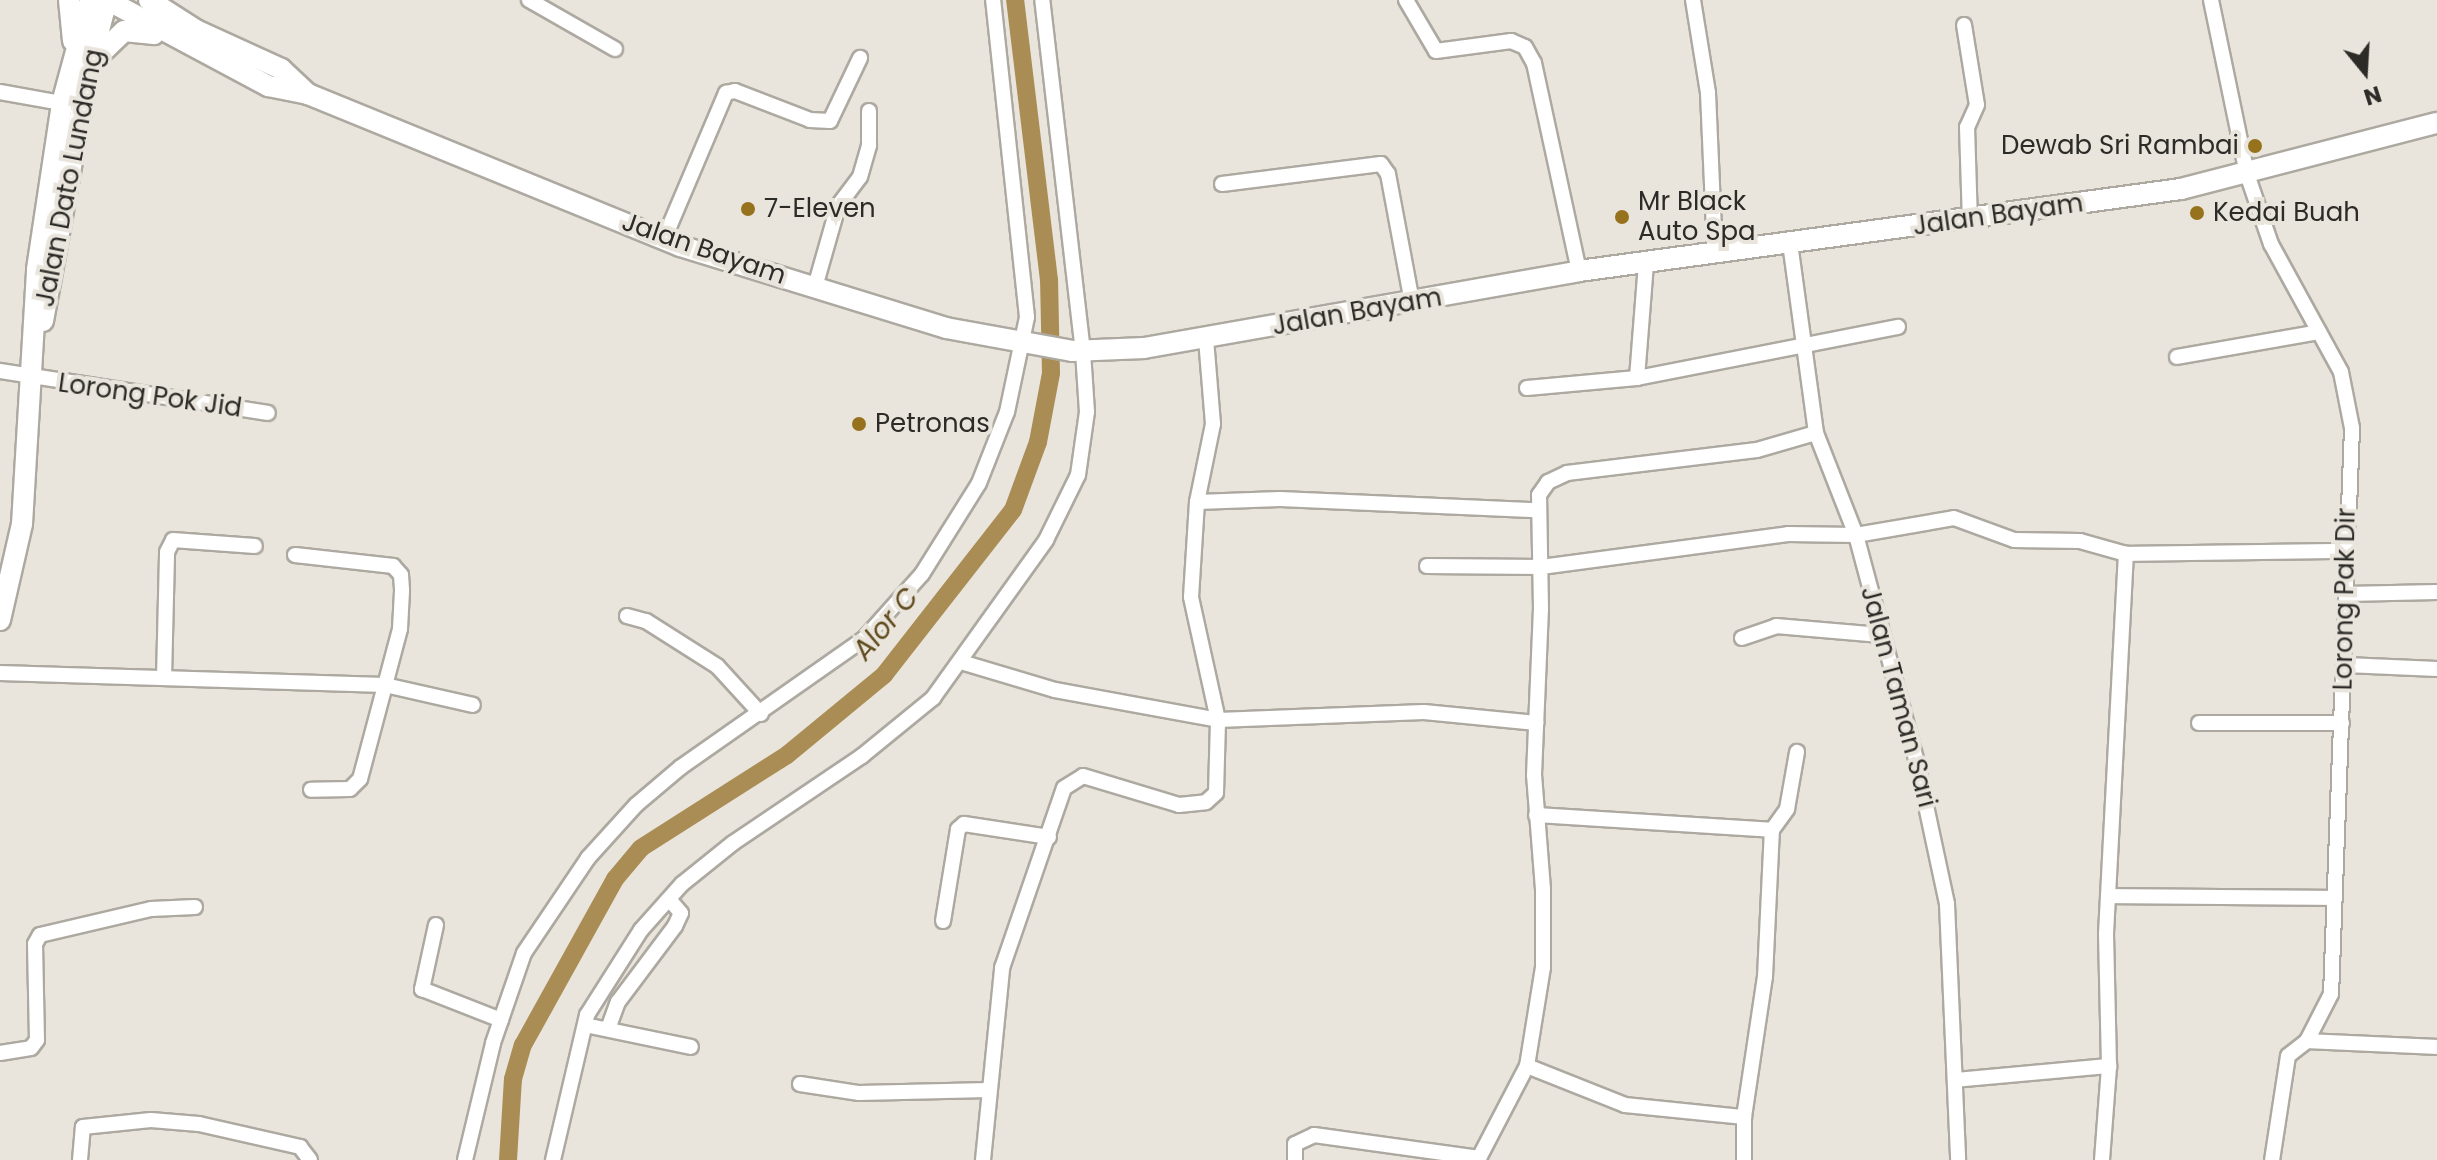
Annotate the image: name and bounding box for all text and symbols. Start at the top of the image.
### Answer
north arrow [2325,32,2405,112]
street label: Jalan Dato Lundang [30,47,110,309]
text: N [2360,78,2385,113]
place label: Dewab Sri Rambai [2001,130,2239,162]
marker: Dewab Sri Rambai [2246,137,2264,155]
place label: Mr Black Auto Spa [1638,186,1756,248]
street label: Jalan Bayam [1911,188,2085,242]
place label: 7-Eleven [764,193,876,225]
place label: Kedai Buah [2213,197,2360,229]
marker: 7-Eleven [739,200,757,218]
marker: Kedai Buah [2188,204,2206,222]
street label: Jalan Bayam [618,206,790,292]
marker: Mr Black Auto Spa [1613,208,1631,226]
street label: Jalan Bayam [1270,282,1444,342]
street label: Lorong Pok Jid [56,368,244,424]
place label: Petronas [875,408,990,440]
marker: Petronas [850,415,868,433]
street label: Lorong Pak Dir [2328,507,2362,691]
water label: Alor C [846,581,926,667]
street label: Jalan Taman Sari [1854,583,1942,811]

